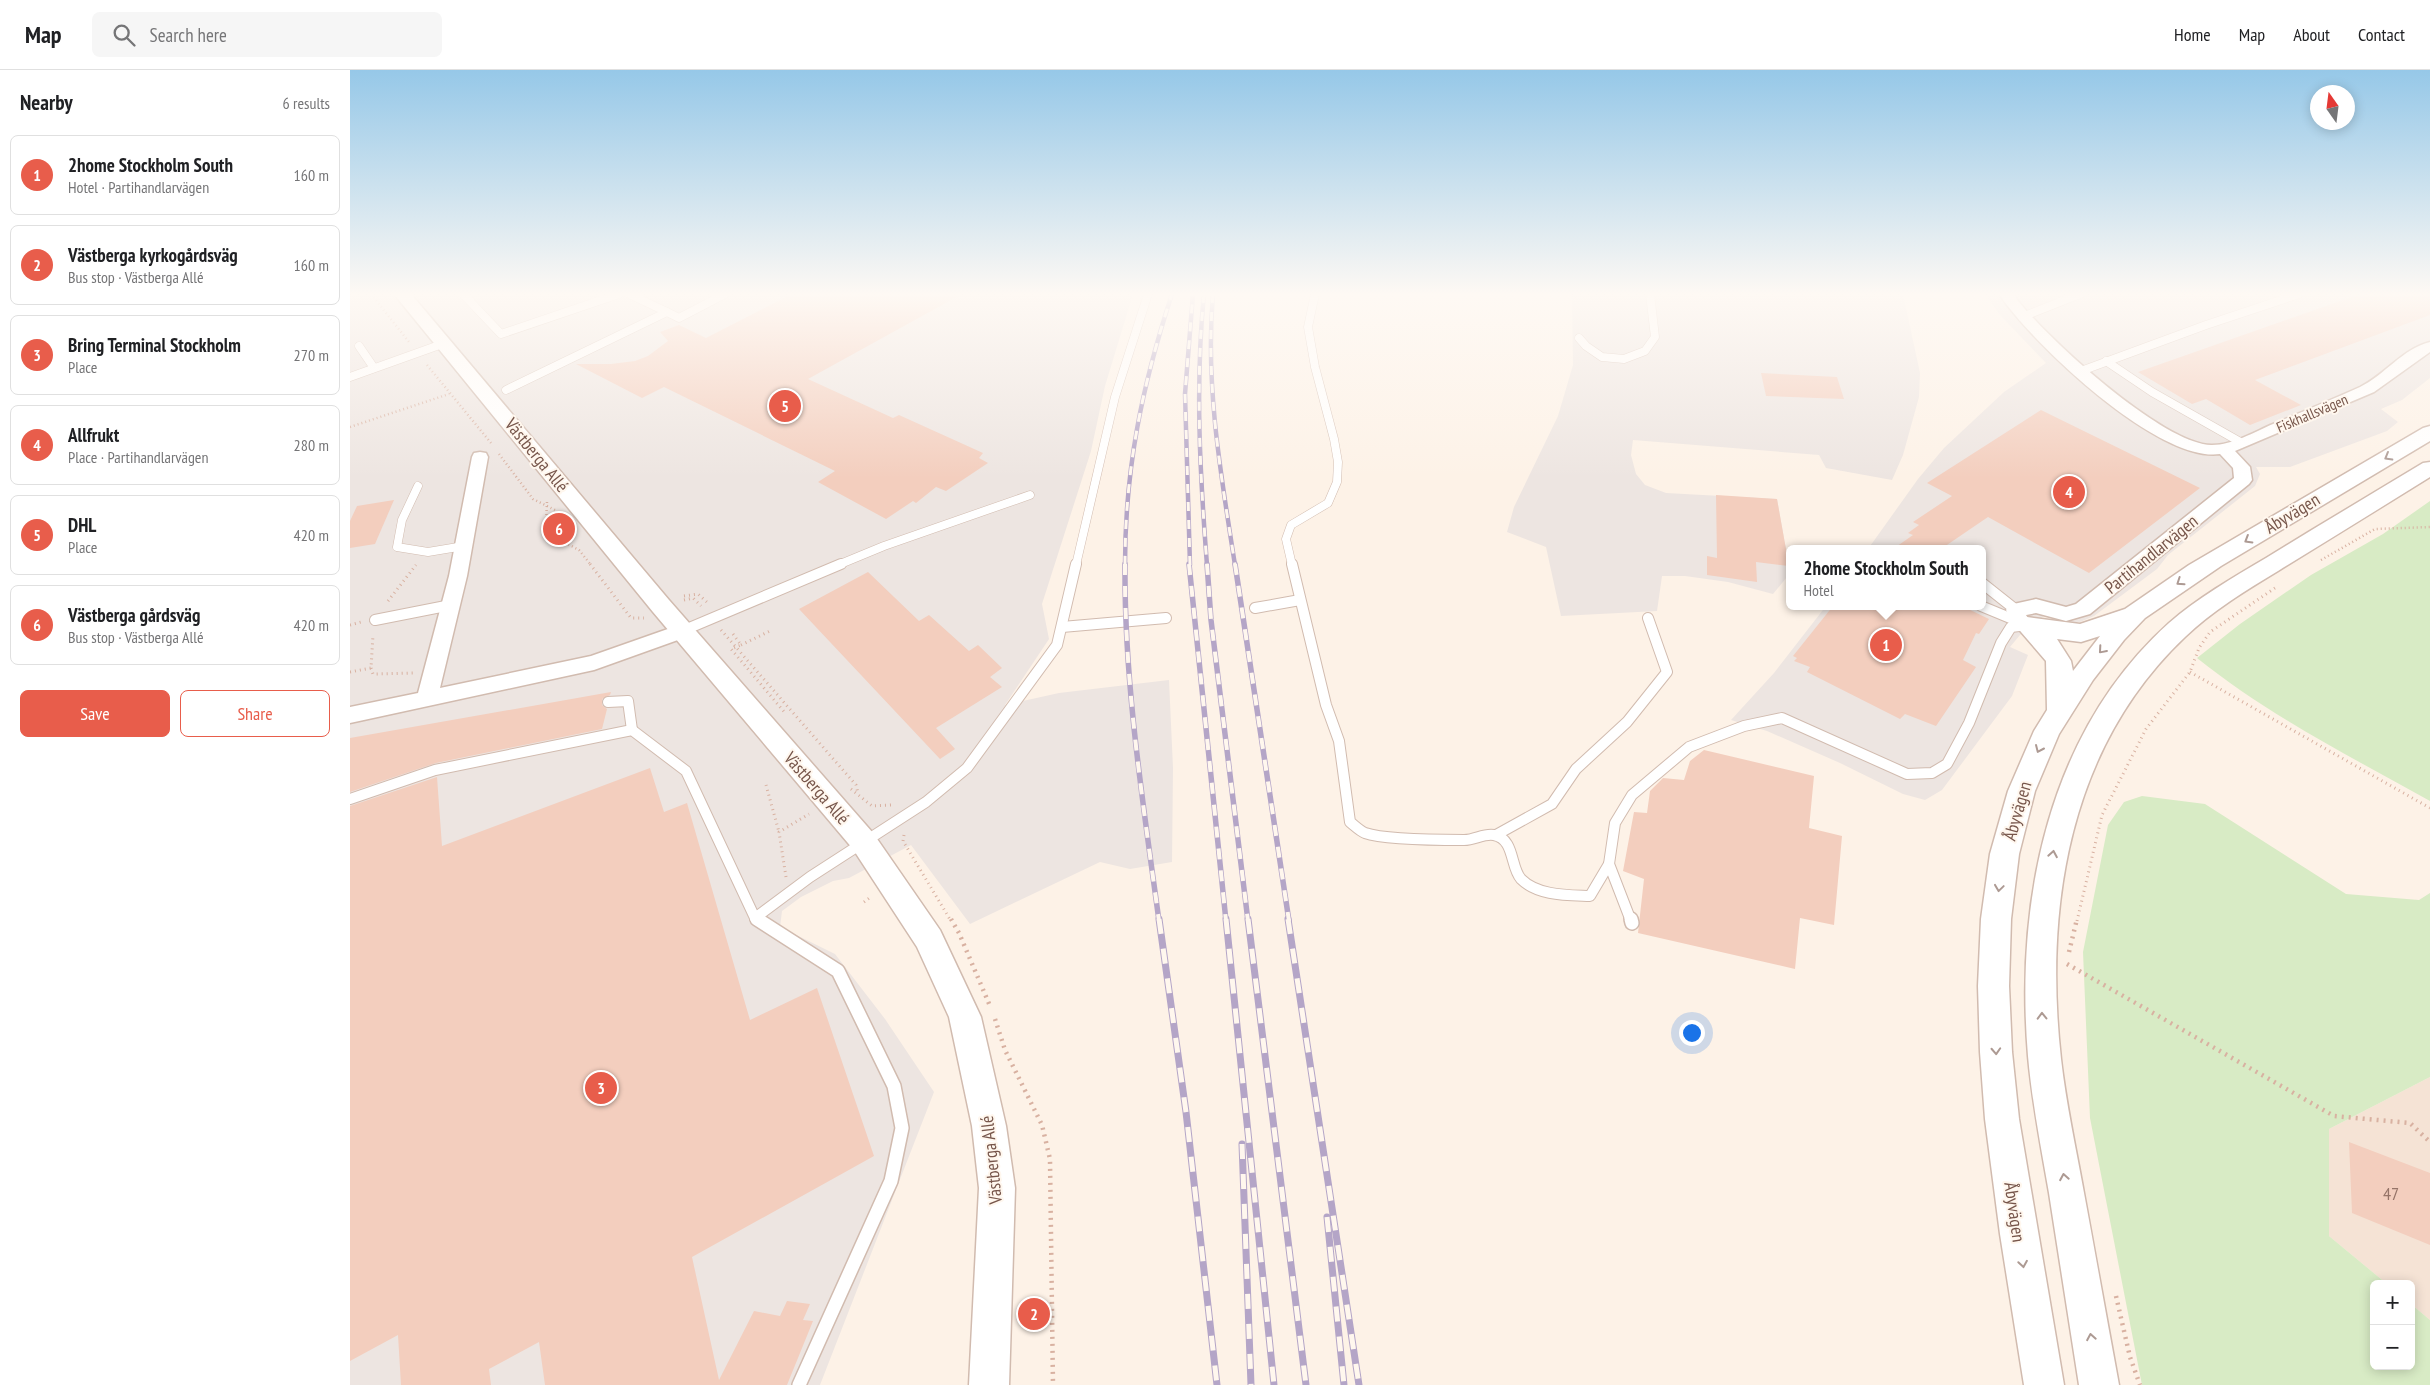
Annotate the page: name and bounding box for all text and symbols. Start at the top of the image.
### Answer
search box [92,12,442,57]
text: Map [25,19,62,50]
icon: search [110,21,138,49]
text: Search here [150,23,227,47]
text: Home [2174,23,2211,46]
text: Map [2239,23,2265,46]
text: About [2293,23,2330,46]
text: Contact [2358,23,2405,46]
north arrow [2310,85,2355,130]
text: Nearby [20,89,73,116]
text: 6 results [283,93,330,113]
text: 2home Stockholm South [68,153,233,177]
text: 1 [33,165,41,185]
text: 160 m [294,165,329,185]
text: Hotel · Partihandlarvägen [68,177,209,197]
text: Västberga kyrkogårdsväg [68,243,238,267]
text: 2 [33,255,41,275]
text: 160 m [294,255,329,275]
text: Bus stop · Västberga Allé [68,267,204,287]
text: Bring Terminal Stockholm [68,333,241,357]
text: 3 [33,345,41,365]
text: 270 m [294,345,329,365]
text: Place [68,357,97,377]
pin: 5 [769,387,801,425]
street label: Fiskhallsvägen [2273,389,2351,437]
street label: Västberga Allé [500,412,574,497]
text: Allfrukt [68,423,119,447]
text: 4 [33,435,41,455]
text: 280 m [294,435,329,455]
text: Place · Partihandlarvägen [68,447,208,467]
one-way arrow [2384,451,2393,461]
pin: 4 [2053,473,2085,511]
street label: Åbyvägen [2260,488,2324,538]
street label: Partihandlarvägen [2100,509,2202,599]
pin: 6 [543,510,575,548]
text: DHL [68,513,96,537]
text: 5 [33,525,41,545]
text: 420 m [294,525,329,545]
one-way arrow [2244,533,2253,543]
text: Place [68,537,97,557]
popup [1786,545,1986,610]
text: 2home Stockholm South [1804,556,1968,580]
one-way arrow [2176,576,2186,585]
text: Hotel [1804,580,1834,600]
text: Västberga gårdsväg [68,603,200,627]
text: 6 [33,615,41,635]
text: 420 m [294,615,329,635]
pin: 1 [1870,626,1902,664]
text: Bus stop · Västberga Allé [68,627,204,647]
one-way arrow [2099,645,2108,654]
button: Save [20,690,170,737]
button: Share [180,690,330,737]
one-way arrow [2034,744,2045,753]
street label: Västberga Allé [779,746,855,829]
street label: Åbyvägen [1998,779,2036,843]
one-way arrow [2047,850,2057,859]
one-way arrow [1994,884,2004,893]
one-way arrow [2037,1012,2048,1020]
your location [1679,1020,1705,1046]
one-way arrow [1990,1047,2001,1055]
pin: 3 [585,1069,617,1107]
street label: Västberga Allé [975,1115,1007,1206]
one-way arrow [2059,1172,2069,1181]
street label: Åbyvägen [1999,1180,2031,1244]
house number: 47 [2383,1182,2399,1205]
one-way arrow [2017,1260,2028,1268]
map controls [2370,1280,2415,1370]
button: + [2370,1280,2415,1325]
pin: 2 [1018,1295,1050,1333]
button: − [2370,1325,2415,1370]
one-way arrow [2086,1333,2096,1341]

